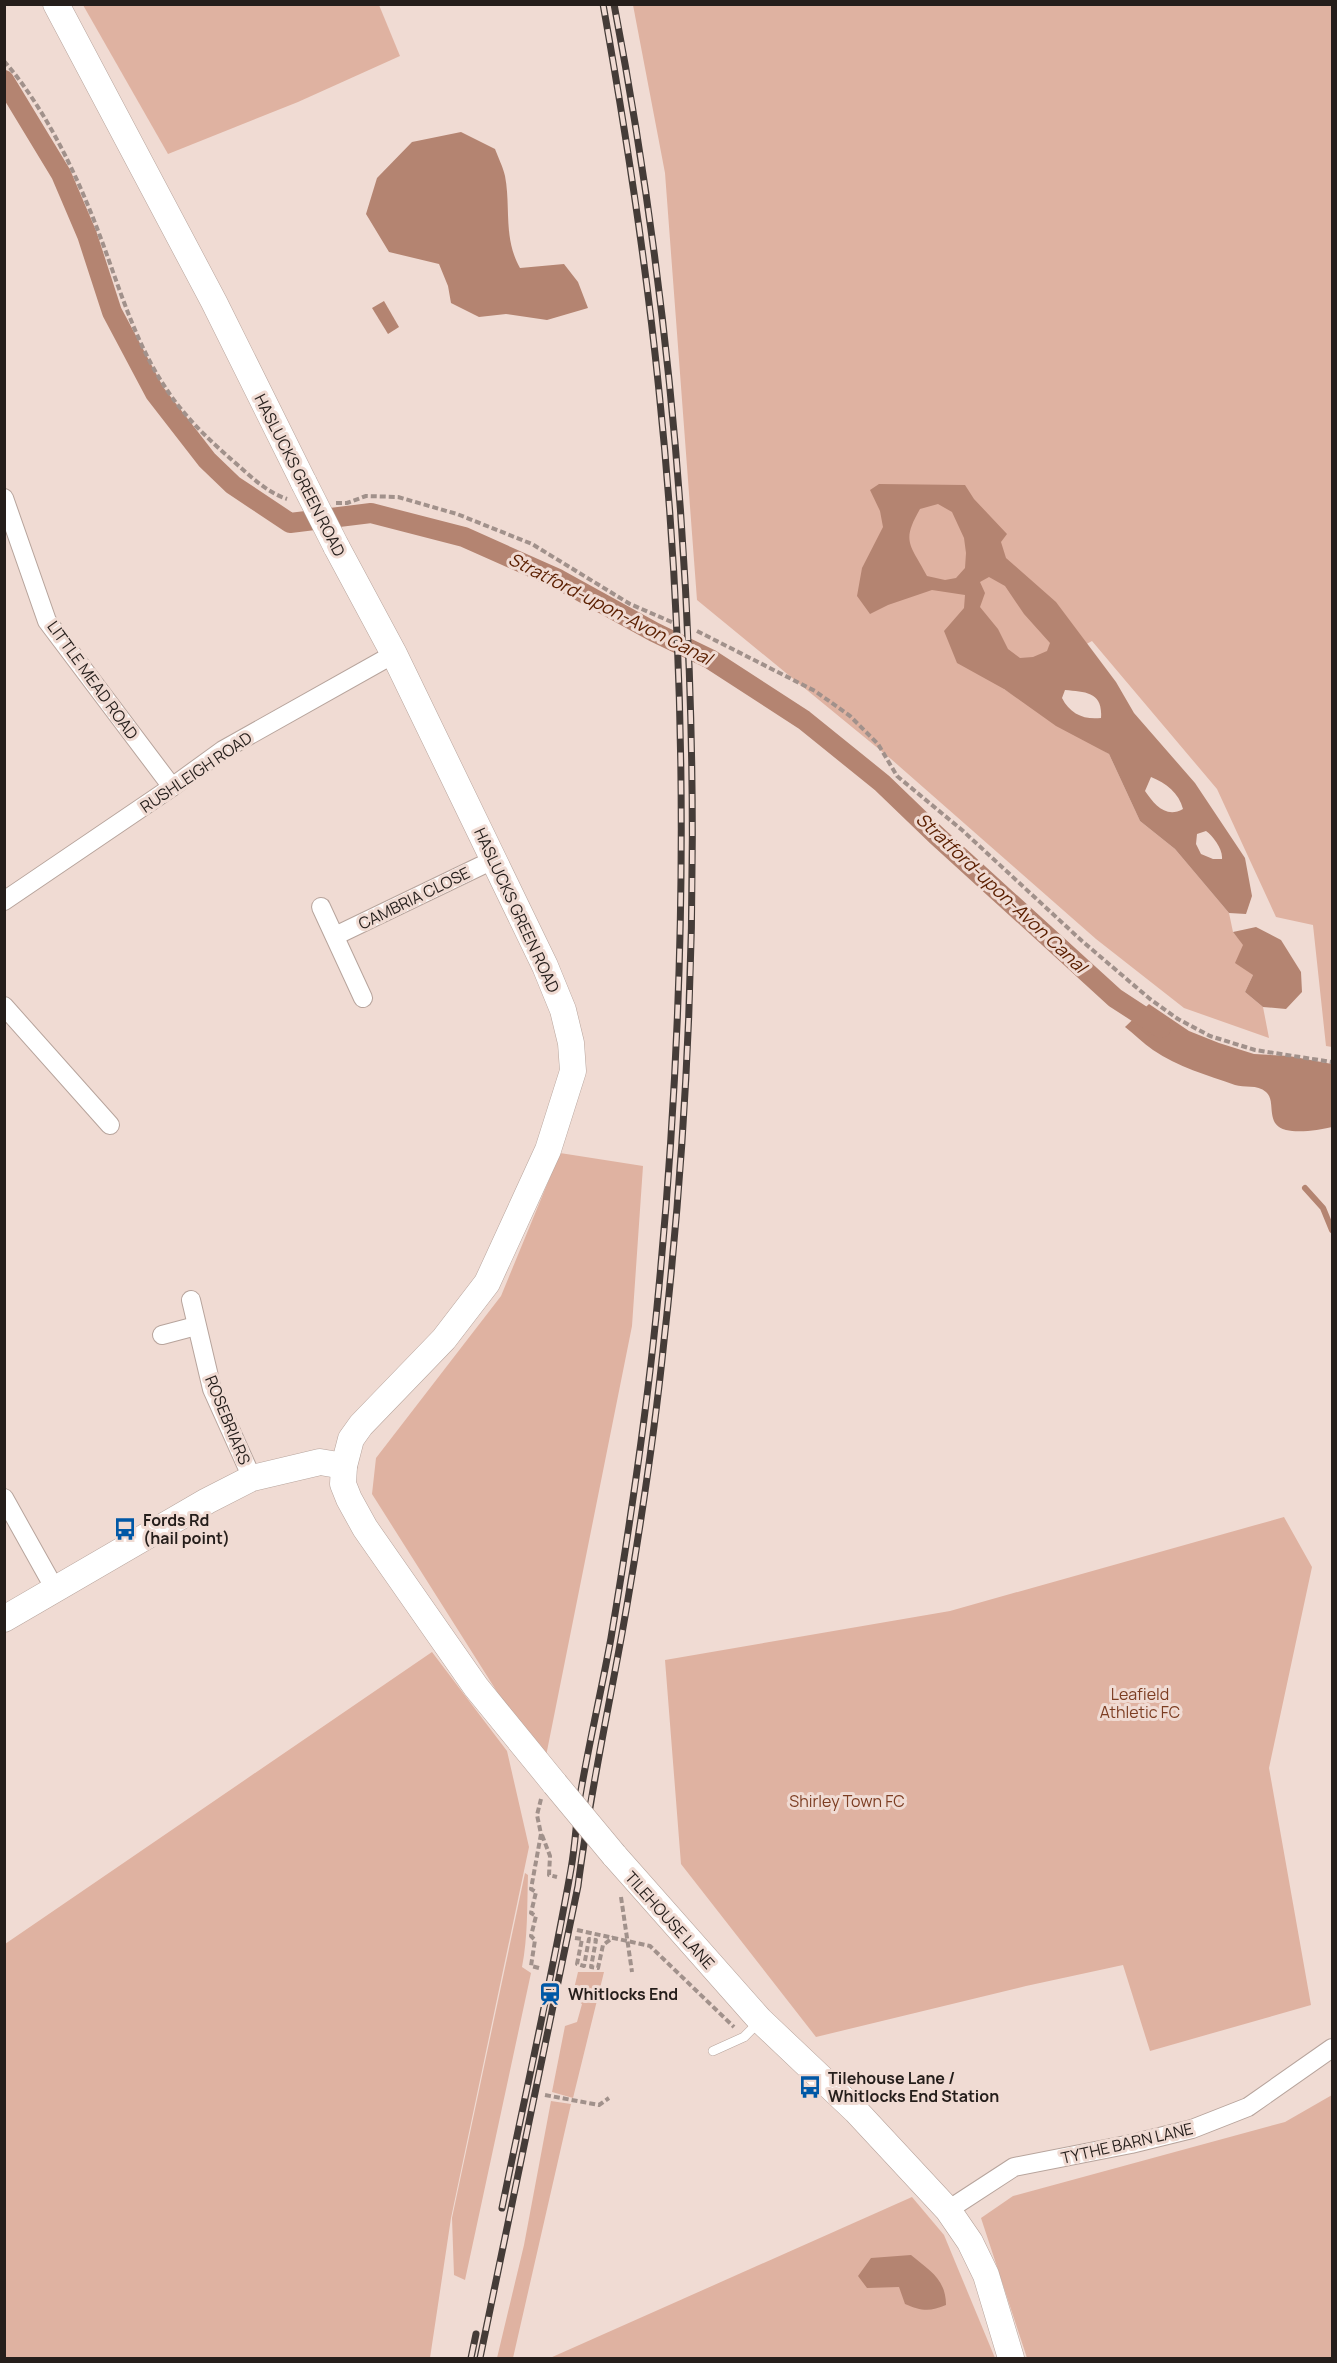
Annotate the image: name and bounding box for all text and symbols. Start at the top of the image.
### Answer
street label: HASLUCKS GREEN ROAD [249,390,351,560]
water label: Stratford-upon-Avon Canal [505,546,719,671]
street label: LITTLE MEAD ROAD [43,616,144,744]
street label: RUSHLEIGH ROAD [136,726,256,818]
water label: Stratford-upon-Avon Canal [911,807,1094,980]
street label: HASLUCKS GREEN ROAD [469,824,565,996]
street label: CAMBRIA CLOSE [355,861,473,935]
street label: ROSEBRIARS [200,1372,256,1468]
place label: Fords Rd (hail point) [143,1509,230,1549]
bus stop icon: Fords Rd (hail point) [112,1516,138,1542]
park label: Leafield Athletic FC [1100,1683,1180,1723]
park label: Shirley Town FC [789,1790,905,1812]
street label: TILEHOUSE LANE [620,1866,720,1974]
station icon: Whitlocks End [537,1981,563,2007]
place label: Whitlocks End [568,1983,678,2005]
place label: Tilehouse Lane / Whitlocks End Station [828,2067,999,2107]
bus stop icon: Tilehouse Lane / Whitlocks End Station [797,2074,823,2100]
street label: TYTHE BARN LANE [1059,2117,1195,2169]

